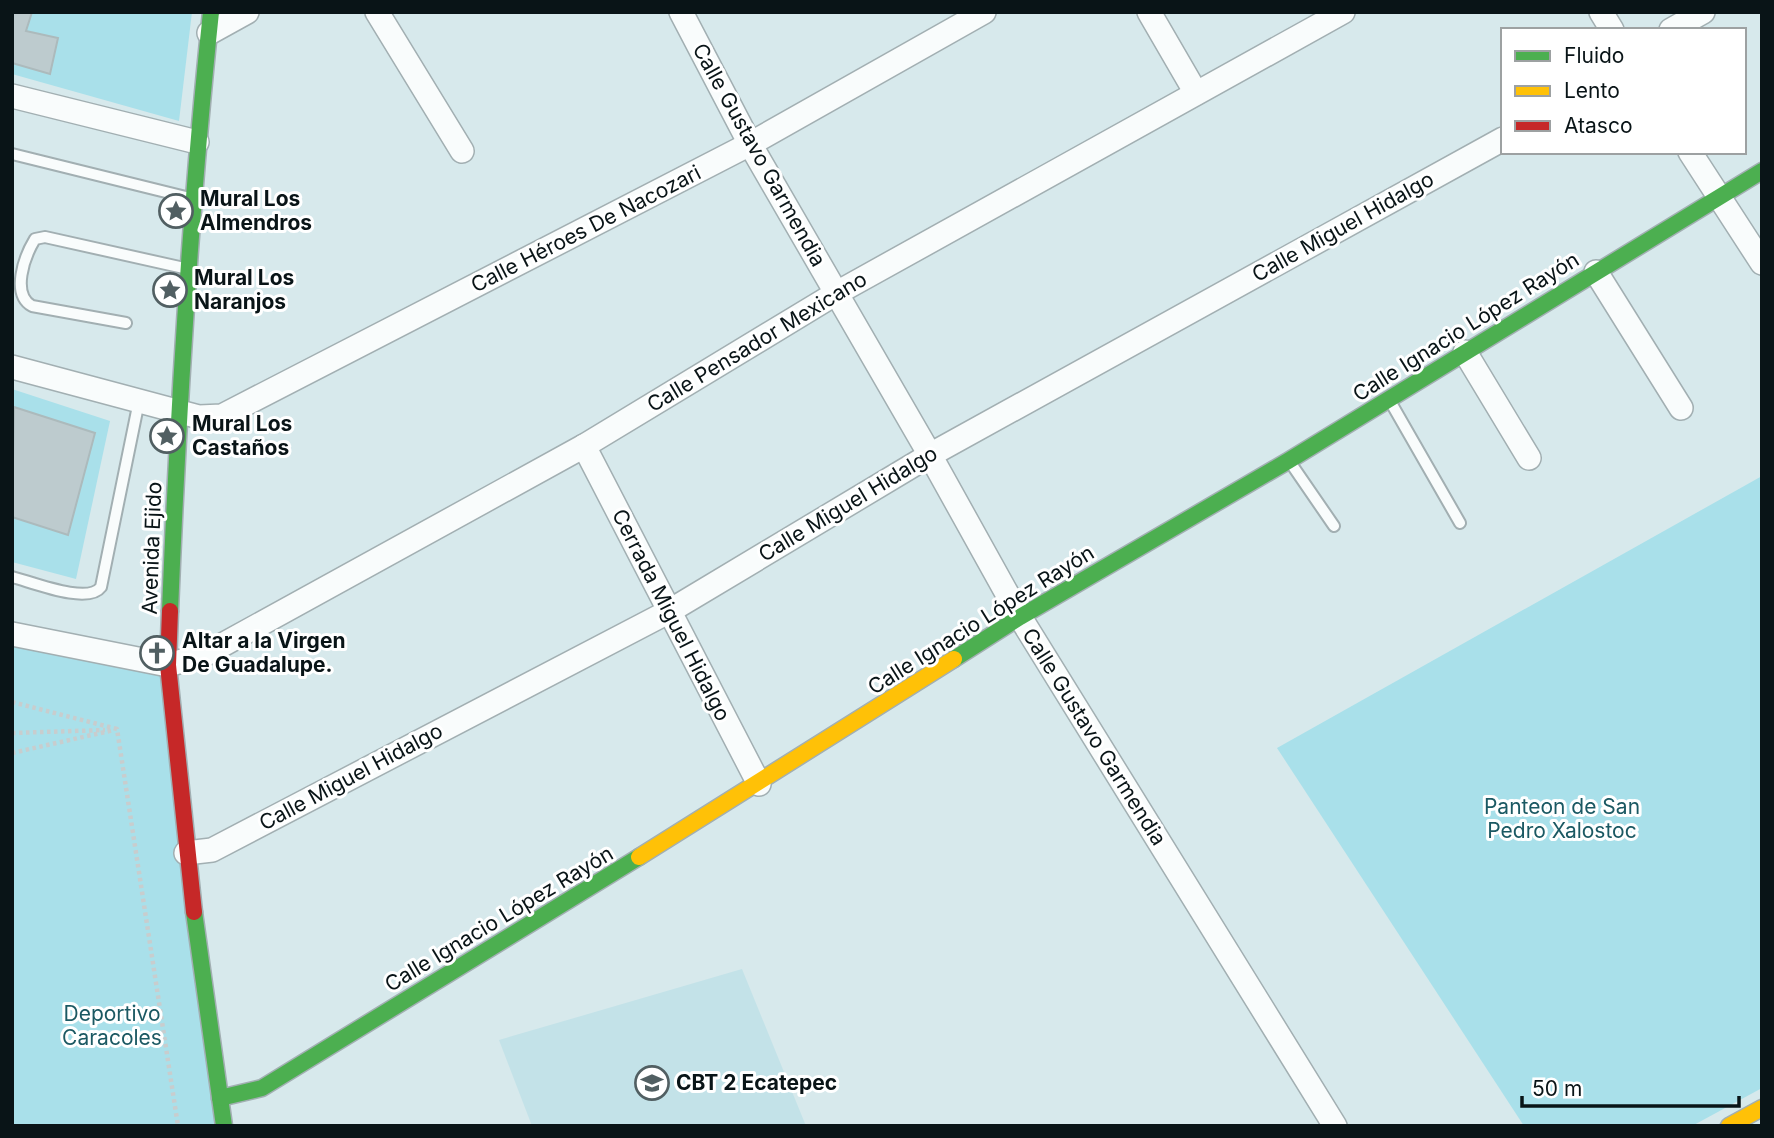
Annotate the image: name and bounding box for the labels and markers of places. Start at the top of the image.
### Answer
place label: Mural Los Almendros [200,186,312,235]
place icon: Mural Los Almendros [157,192,195,230]
place label: Mural Los Naranjos [194,265,294,314]
place icon: Mural Los Naranjos [151,271,189,309]
place label: Mural Los Castaños [192,411,292,460]
place icon: Mural Los Castaños [148,417,186,455]
place label: Altar a la Virgen De Guadalupe. [182,628,345,677]
church icon: Altar a la Virgen De Guadalupe. [138,634,176,672]
school or university icon: CBT 2 Ecatepec [633,1064,671,1102]
place label: CBT 2 Ecatepec [676,1070,837,1095]

